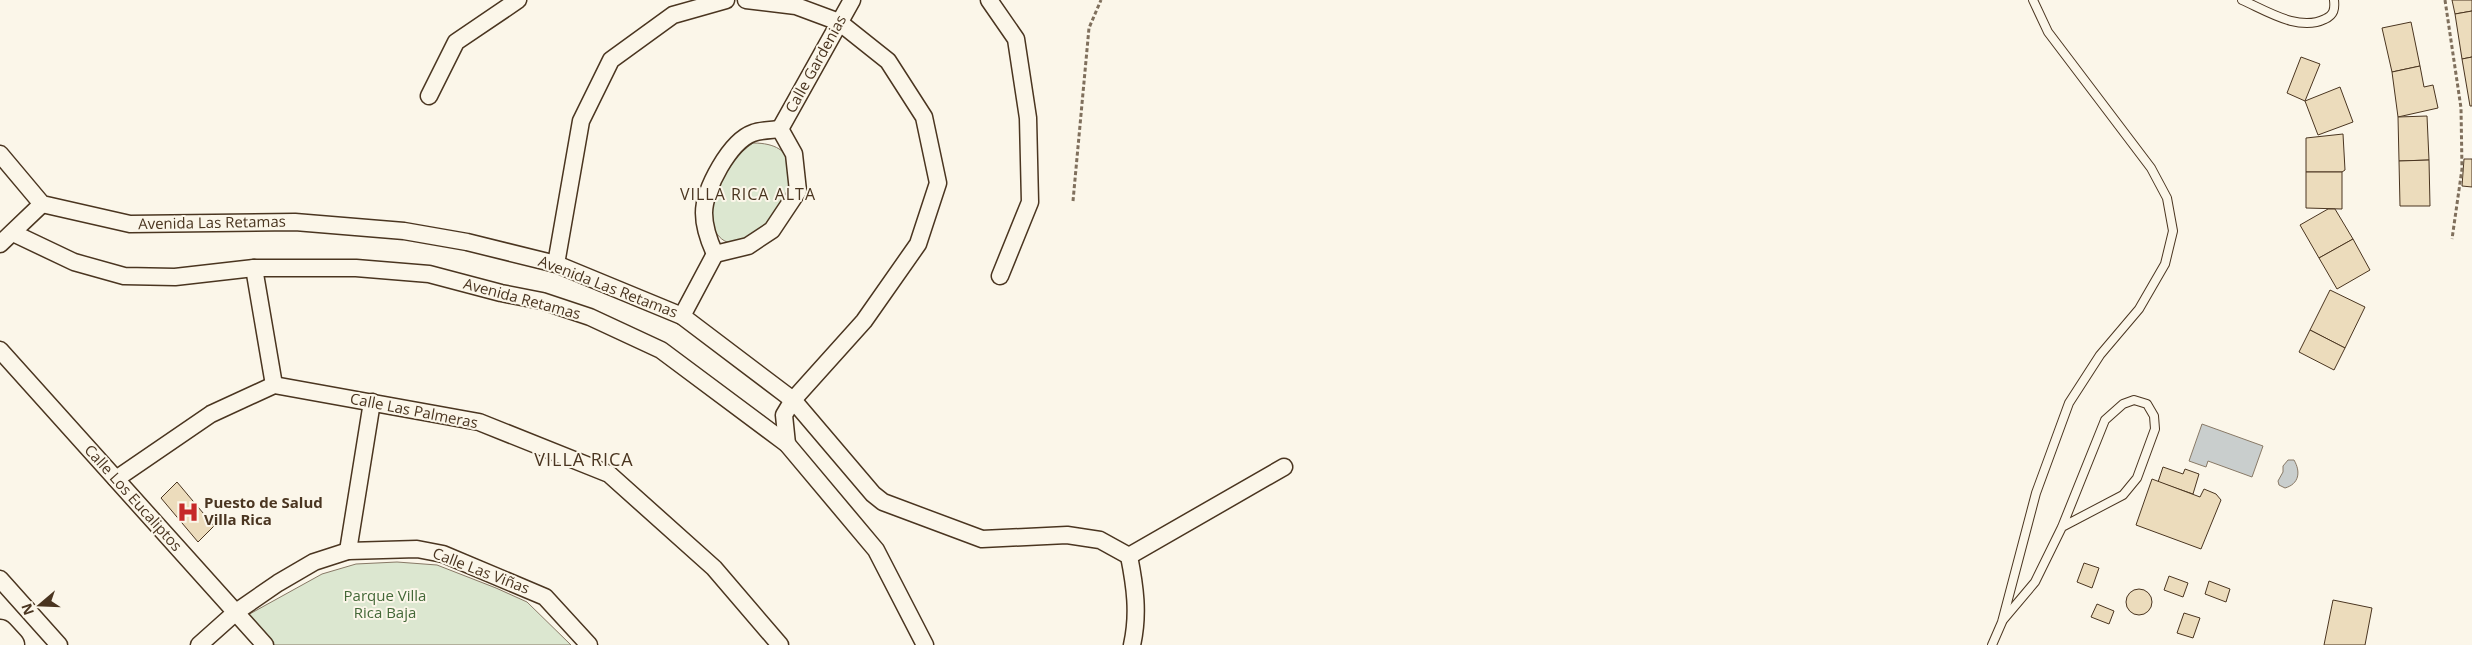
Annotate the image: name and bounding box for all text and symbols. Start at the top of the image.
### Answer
street label: Calle Gardenias [780,11,850,116]
district label: VILLA RICA ALTA [680,183,816,205]
street label: Avenida Las Retamas [138,211,286,233]
street label: Avenida Las Retamas [536,250,681,322]
street label: Avenida Retamas [461,273,583,323]
street label: Calle Las Palmeras [348,388,480,432]
street label: Calle Los Eucaliptos [81,440,187,555]
district label: VILLA RICA [534,447,634,471]
place label: Puesto de Salud Villa Rica [204,492,323,529]
hospital icon: Puesto de Salud Villa Rica [175,499,201,525]
street label: Calle Las Viñas [430,542,533,598]
north arrow [15,580,65,630]
park label: Parque Villa Rica Baja [344,585,426,622]
text: N [16,601,38,618]

